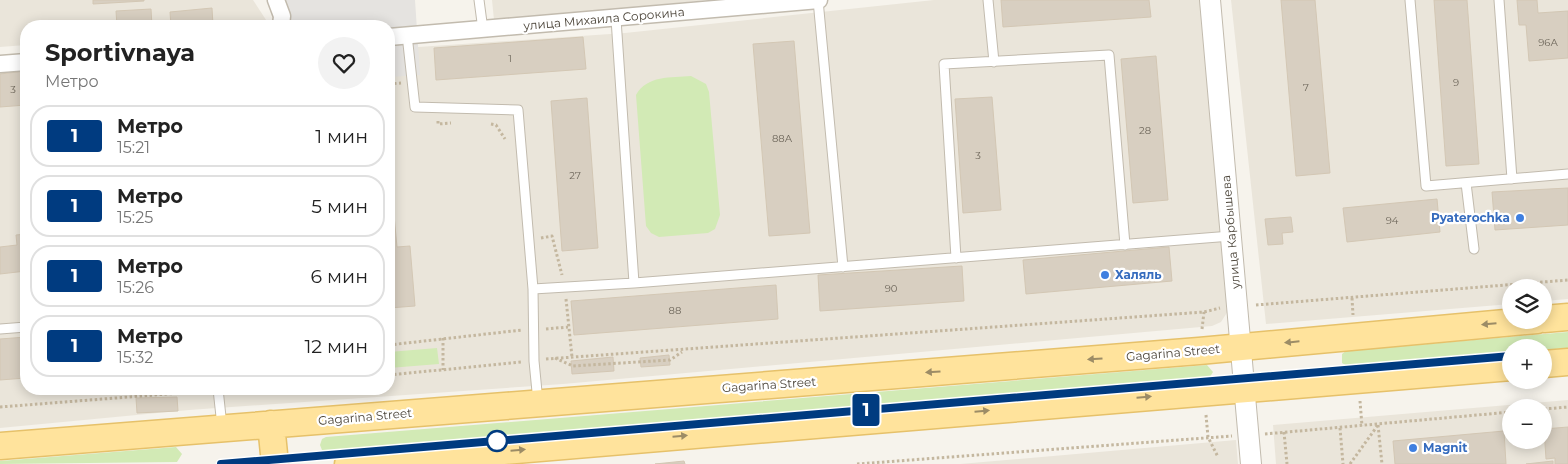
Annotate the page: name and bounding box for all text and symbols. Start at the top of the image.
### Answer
street label: улица Михаила Сорокина [522,4,685,33]
house number: 96А [1538,36,1558,49]
button: heart [318,37,370,89]
text: Sportivnaya [45,38,195,67]
house number: 1 [508,52,512,65]
text: Метро [45,72,99,91]
house number: 9 [1453,76,1459,89]
house number: 7 [1303,81,1309,94]
house number: 3 [10,83,16,96]
text: Метро [117,115,183,138]
house number: 28 [1139,124,1151,137]
text: 1 [71,125,78,147]
text: 1 мин [315,125,368,148]
house number: 88А [772,132,793,145]
text: 15:21 [117,138,150,157]
house number: 3 [975,149,981,162]
house number: 27 [569,169,581,182]
street label: улица Карбышева [1218,174,1243,291]
text: Метро [117,185,183,208]
text: 1 [71,195,78,217]
text: 5 мин [311,195,368,218]
text: 15:25 [117,208,153,227]
place label: Pyaterochka [1431,210,1510,225]
marker: Pyaterochka [1514,212,1526,224]
house number: 94 [1386,214,1399,227]
text: Метро [117,255,183,278]
text: 1 [71,265,78,287]
text: 6 мин [311,265,368,288]
place label: Халяль [1115,267,1161,282]
marker: Халяль [1099,269,1111,281]
text: 15:26 [117,278,154,297]
map controls [1502,279,1552,449]
button: layers [1502,279,1552,329]
house number: 90 [885,282,898,295]
house number: 88 [669,304,681,317]
one-way arrow [1480,321,1496,329]
text: Метро [117,325,183,348]
text: 1 [71,335,78,357]
text: 12 мин [304,335,368,358]
one-way arrow [1284,339,1300,347]
button: + [1502,339,1552,389]
street label: Gagarina Street [1125,341,1221,364]
text: 15:32 [117,348,153,367]
one-way arrow [1087,356,1103,364]
one-way arrow [925,368,941,376]
street label: Gagarina Street [721,374,817,395]
one-way arrow [1136,393,1152,401]
line badge: 1 [850,394,882,426]
text: 1 [862,399,870,421]
button: − [1502,399,1552,449]
street label: Gagarina Street [317,405,413,428]
one-way arrow [974,407,990,415]
unlabelled marker [486,430,508,452]
one-way arrow [673,432,689,440]
place label: Magnit [1423,440,1468,455]
marker: Magnit [1407,442,1419,454]
one-way arrow [511,445,527,453]

